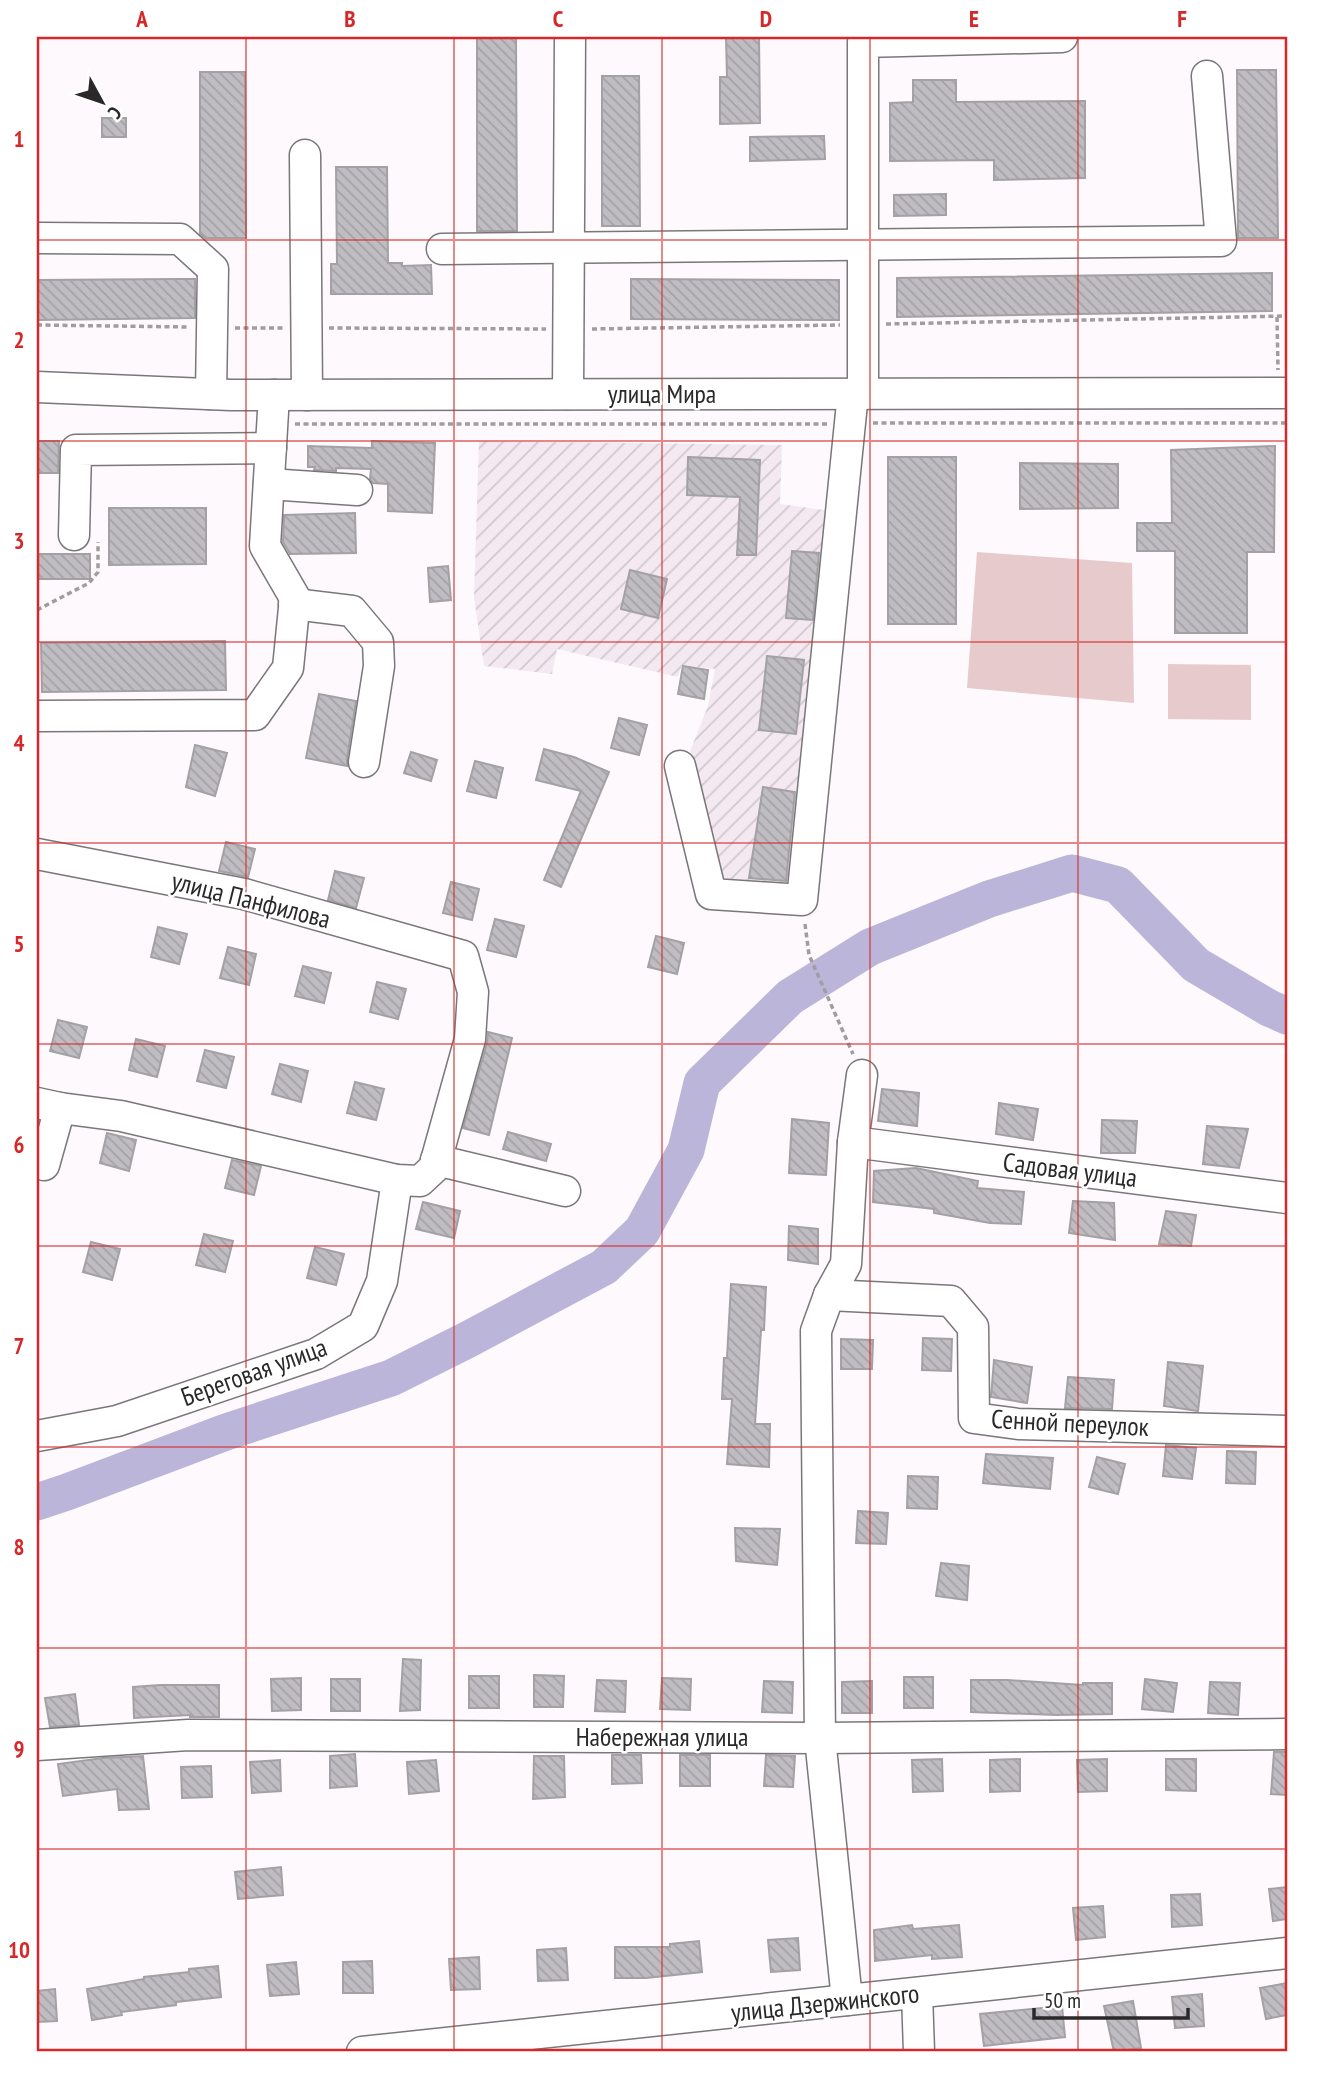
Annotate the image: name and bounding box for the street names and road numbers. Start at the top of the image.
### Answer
street label: улица Мира [608,377,716,410]
street label: улица Панфилова [168,864,334,935]
street label: Садовая улица [1001,1145,1139,1194]
street label: Береговая улица [176,1330,331,1413]
street label: Сенной переулок [990,1402,1150,1443]
street label: Набережная улица [576,1720,748,1753]
street label: улица Дзержинского [729,1976,921,2029]

